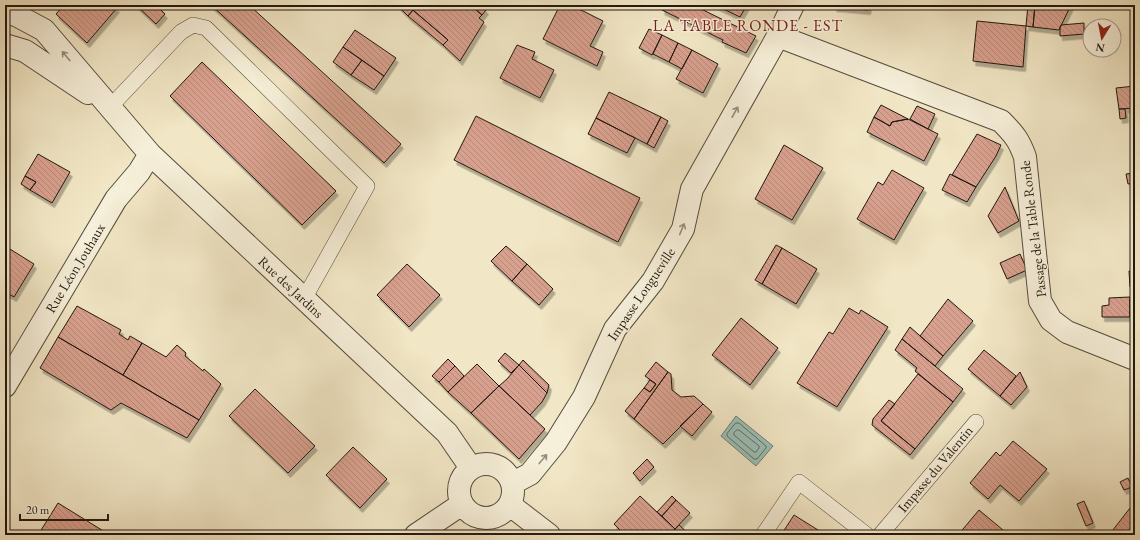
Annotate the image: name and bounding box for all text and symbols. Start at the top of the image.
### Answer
district label: LA TABLE RONDE - EST [653,15,843,36]
north arrow [1082,18,1122,58]
text: N [1095,40,1106,56]
one-way arrow [62,51,71,61]
one-way arrow [732,106,739,118]
street label: Passage de la Table Ronde [1016,159,1050,298]
street label: Rue Léon Jouhaux [41,220,109,316]
one-way arrow [679,224,686,236]
street label: Impasse Longueville [603,243,679,344]
street label: Rue des Jardins [255,252,328,322]
street label: Impasse du Valentin [893,421,977,516]
one-way arrow [538,453,547,464]
scale bar [20,496,108,522]
text: 20 m [26,502,50,518]

